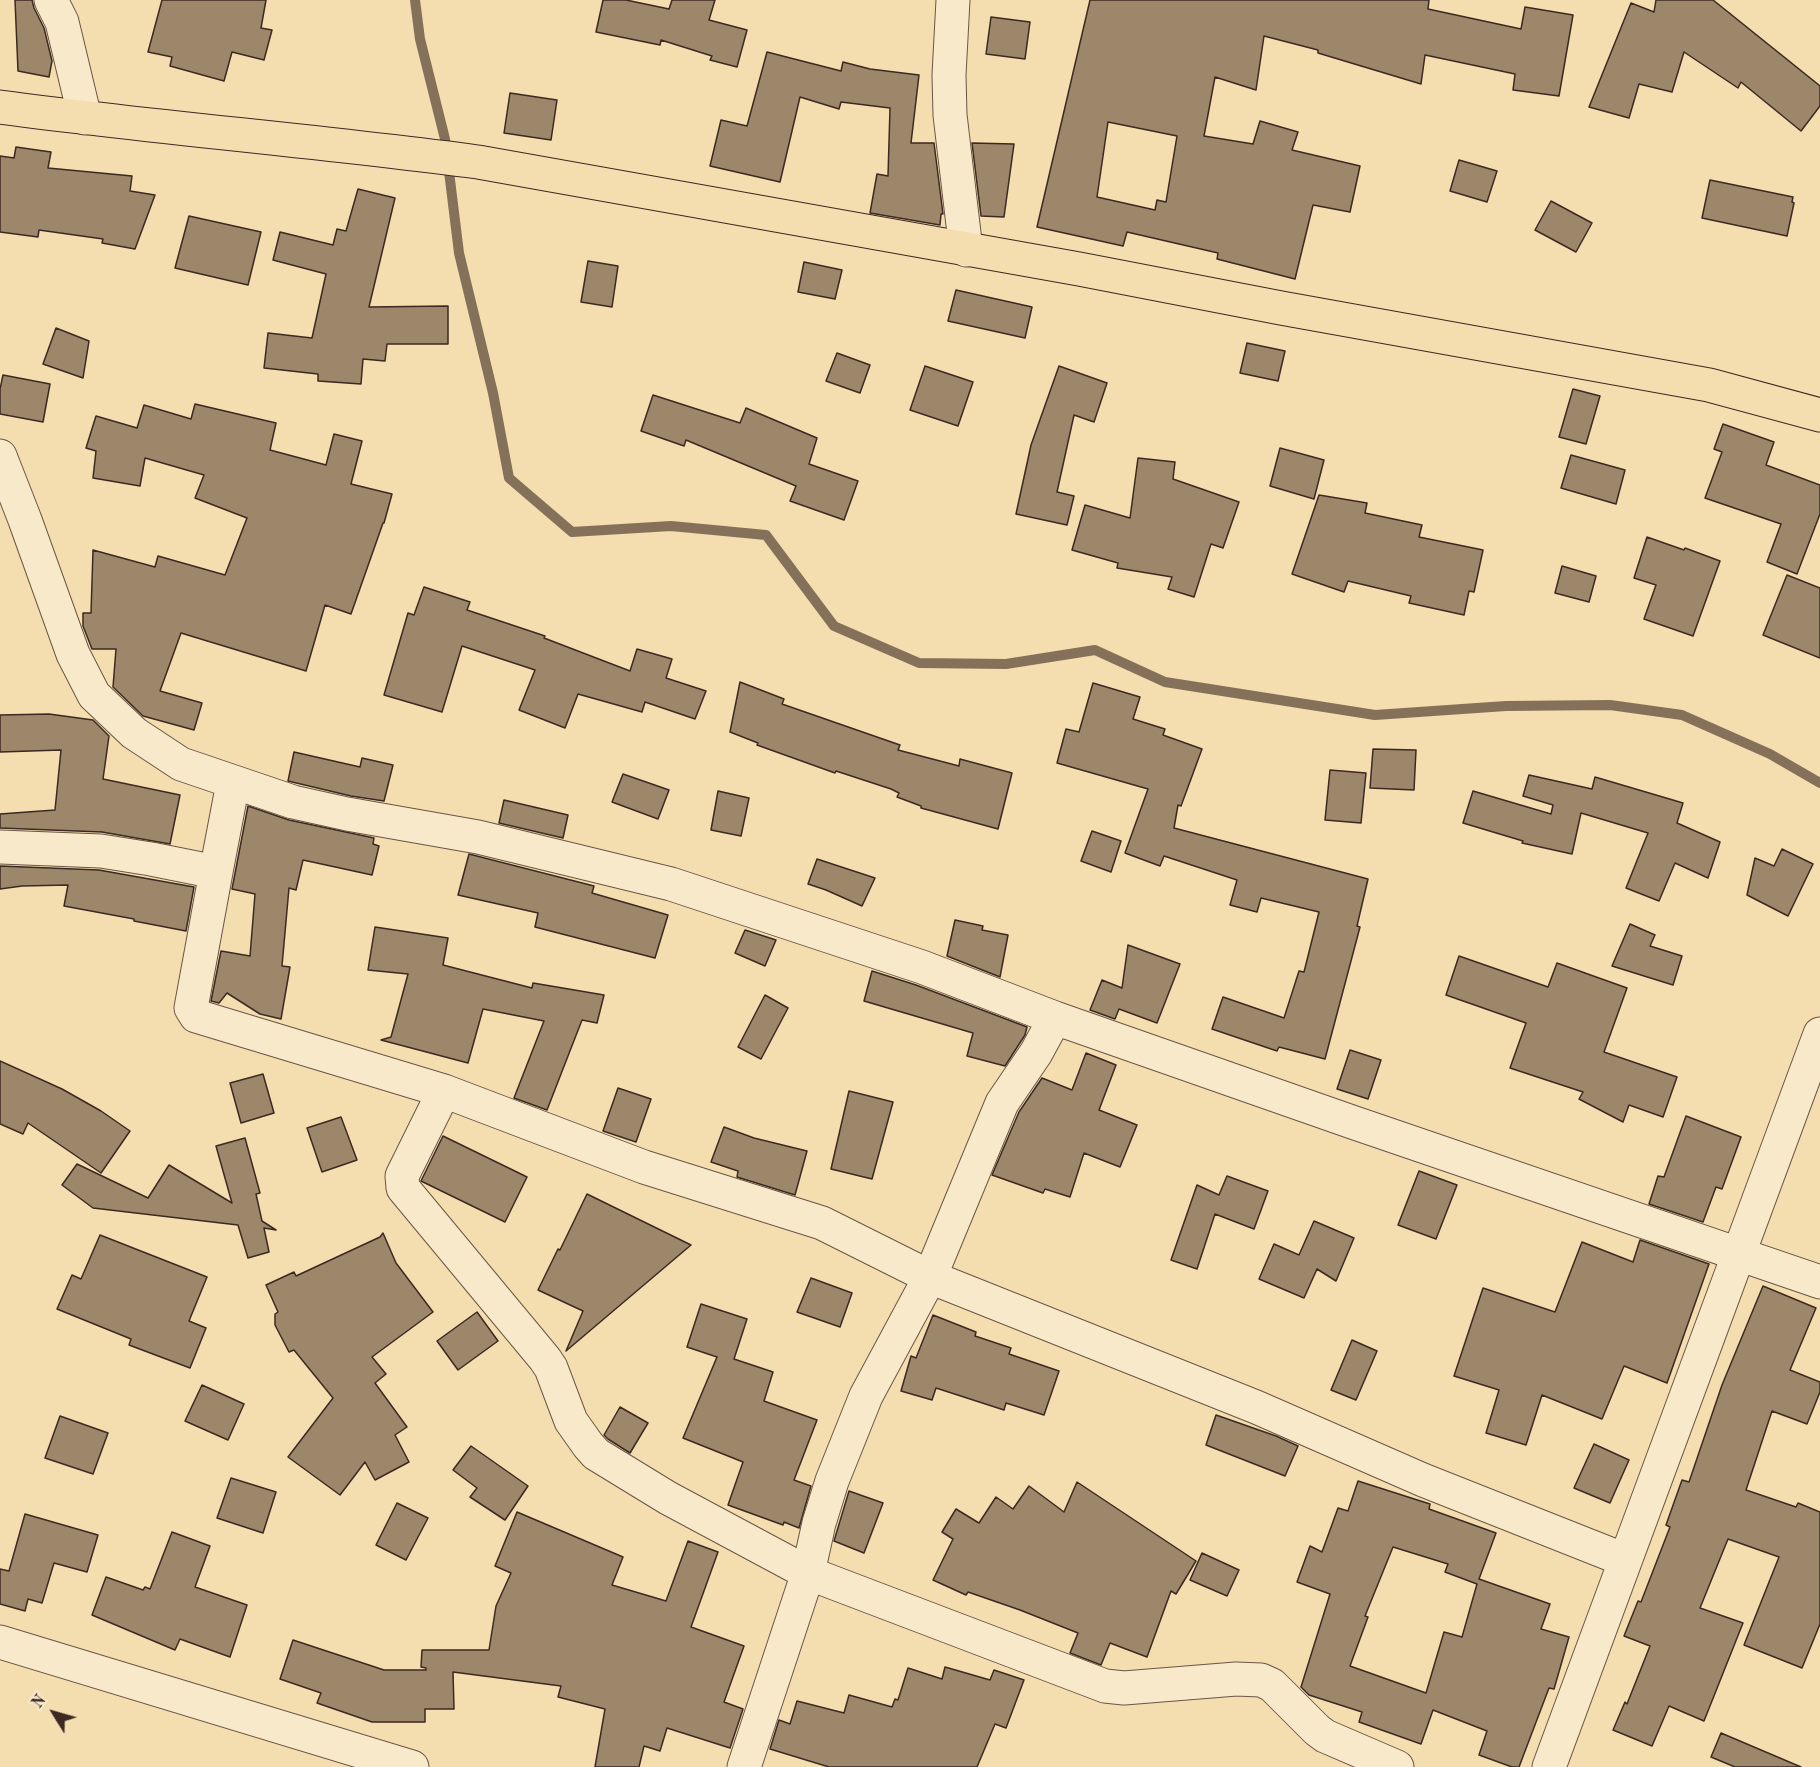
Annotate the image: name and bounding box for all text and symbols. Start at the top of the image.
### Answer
north arrow [24,1683,84,1743]
text: N [30,1692,50,1712]

